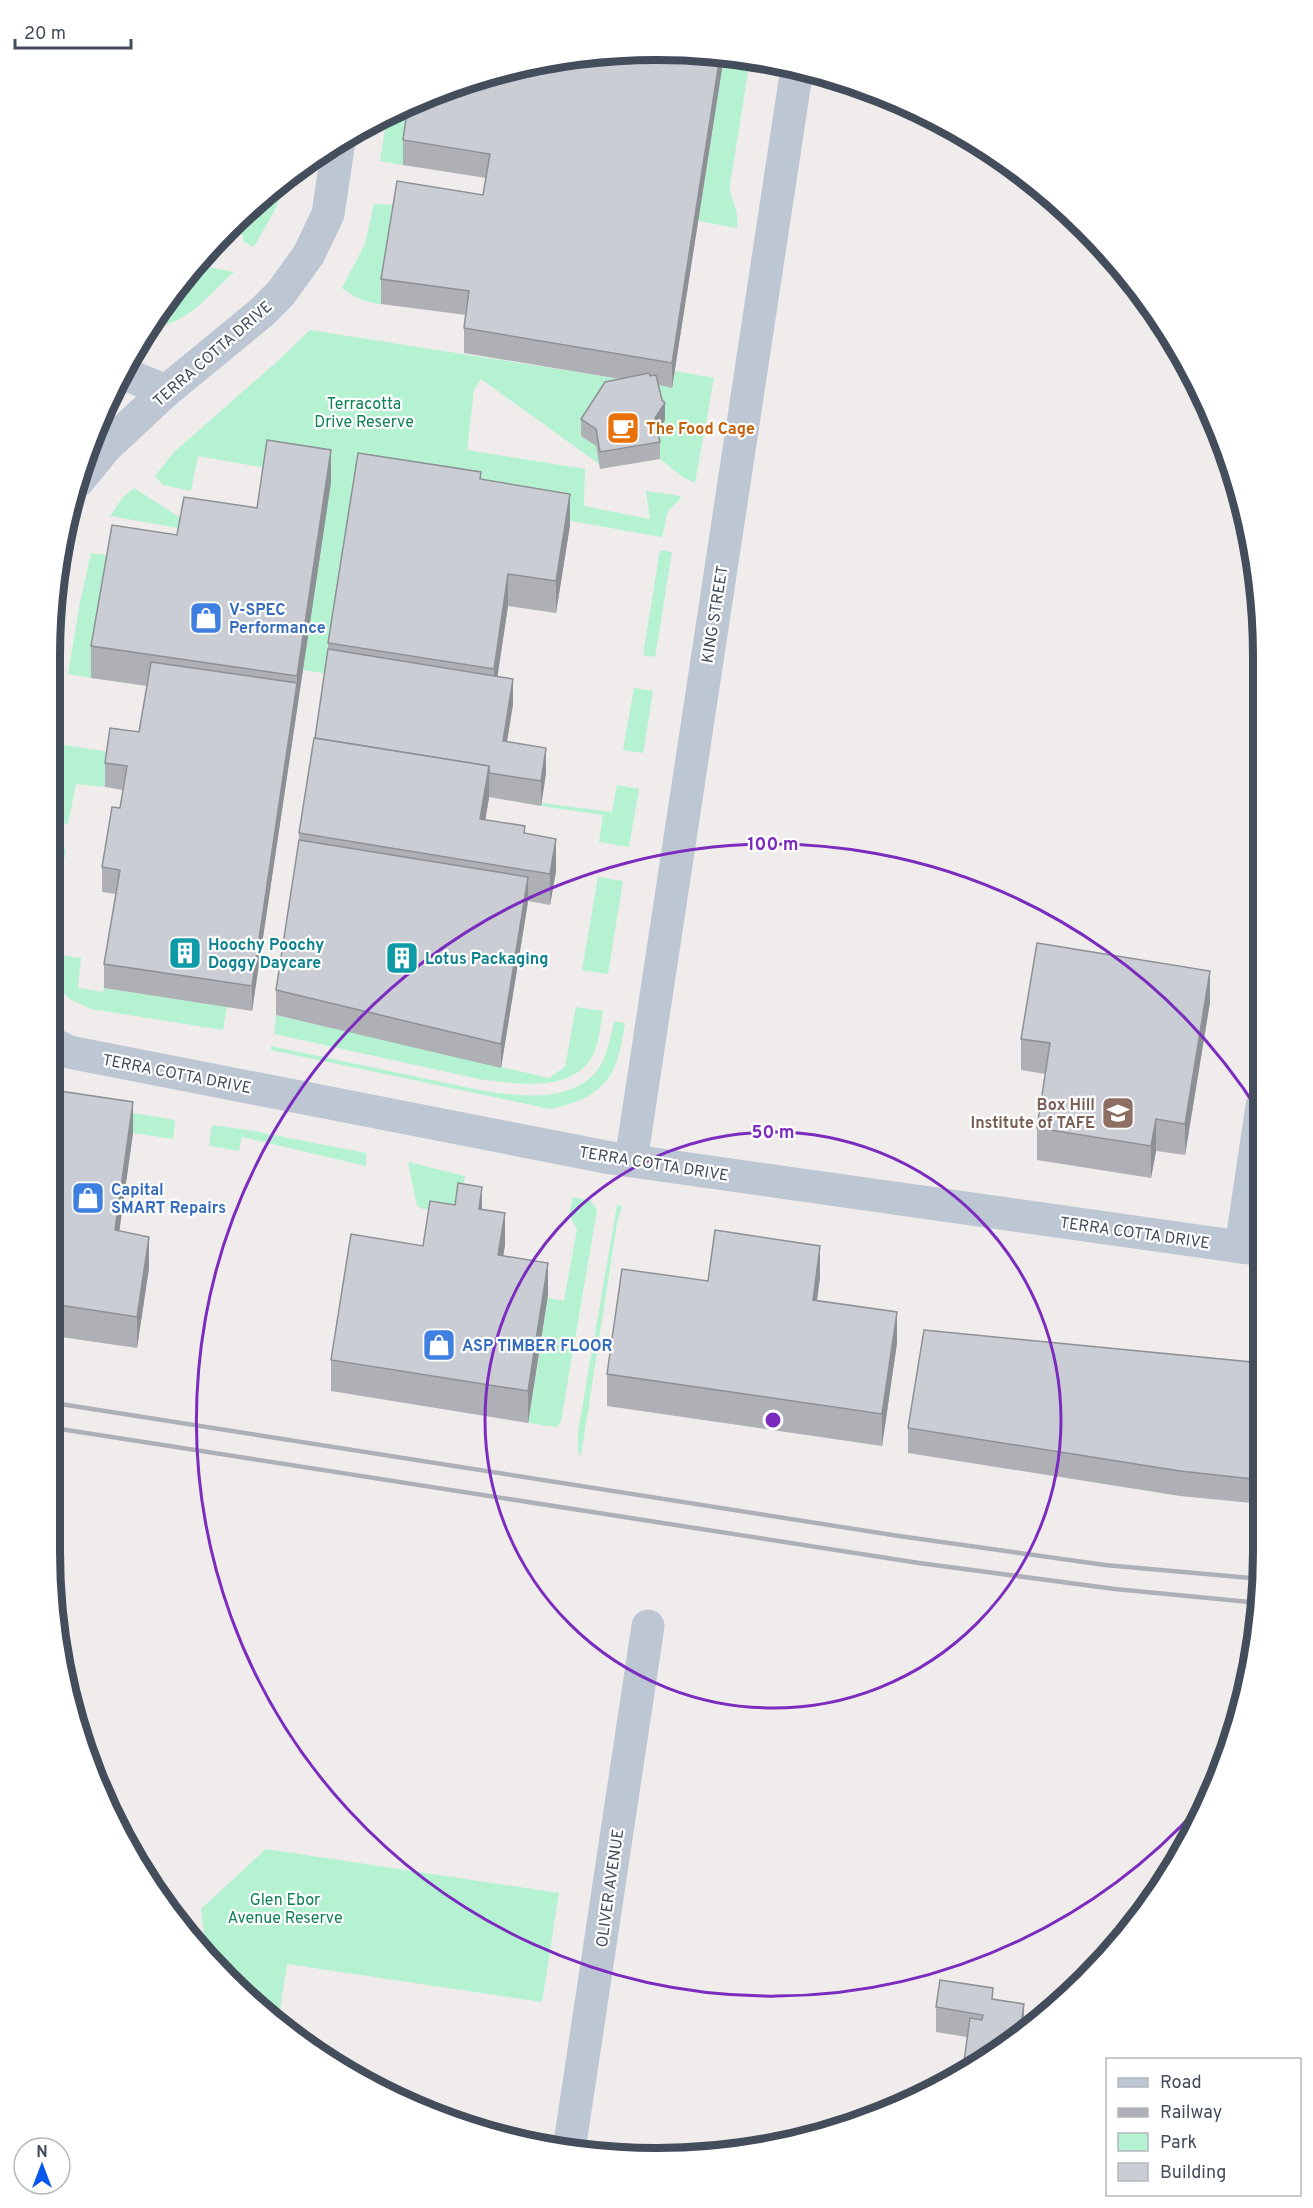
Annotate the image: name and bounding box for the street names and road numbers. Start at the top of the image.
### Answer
street label: TERRA COTTA DRIVE [150,297,277,412]
street label: KING STREET [698,564,734,665]
street label: TERRA COTTA DRIVE [100,1051,253,1099]
street label: TERRA COTTA DRIVE [577,1143,730,1187]
street label: TERRA COTTA DRIVE [1058,1214,1211,1254]
street label: OLIVER AVENUE [593,1828,629,1949]

